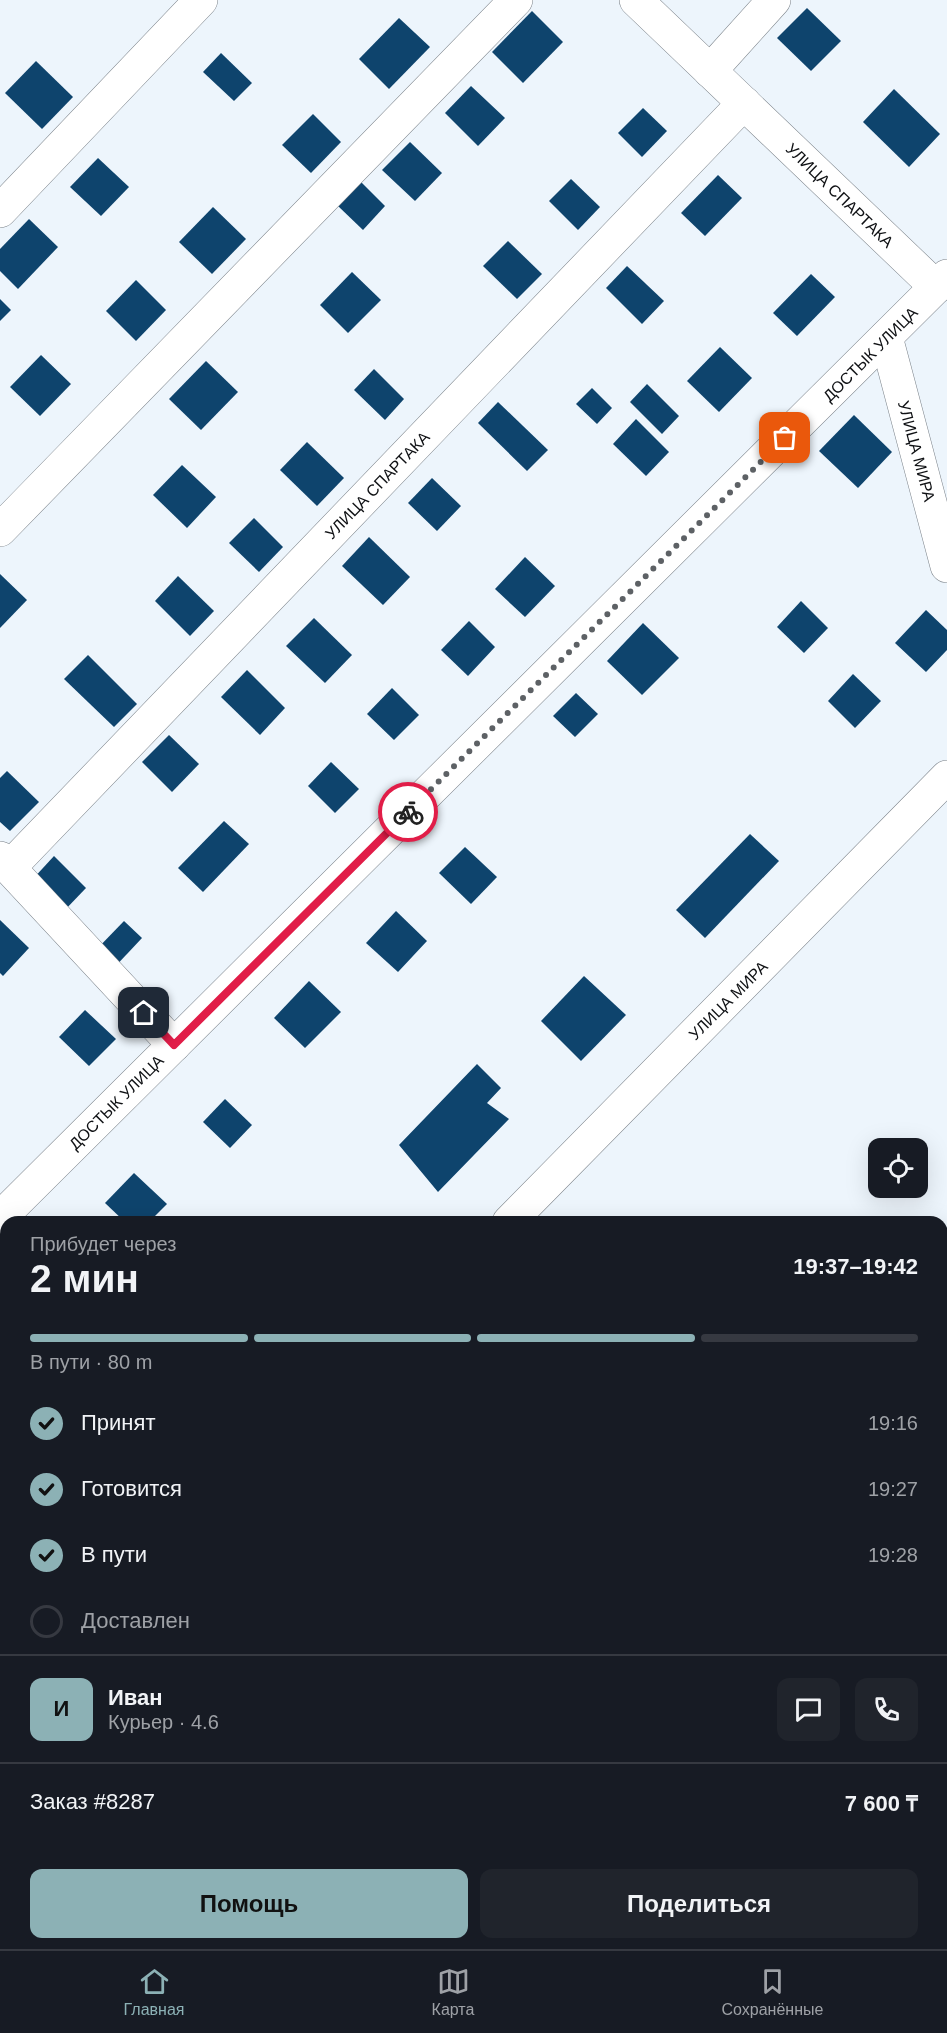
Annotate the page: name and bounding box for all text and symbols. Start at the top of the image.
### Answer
street label: УЛИЦА СПАРТАКА [783,140,897,251]
street label: ДОСТЫК УЛИЦА [820,304,921,405]
street label: УЛИЦА МИРА [895,399,938,504]
pin [759,412,810,463]
icon: bag [768,421,801,454]
street label: УЛИЦА СПАРТАКА [322,428,433,542]
courier [378,782,438,842]
icon: bike [392,796,425,829]
street label: УЛИЦА МИРА [686,957,771,1043]
pin [118,987,169,1038]
icon: home [127,996,160,1029]
street label: ДОСТЫК УЛИЦА [66,1052,167,1153]
map controls [868,1138,928,1198]
button: locate [868,1138,928,1198]
text: Прибудет через [30,1233,176,1255]
text: 19:37–19:42 [793,1254,918,1279]
text: 2 мин [30,1257,139,1300]
text: В пути · 80 m [30,1351,152,1373]
icon: check [30,1407,63,1440]
text: Принят [81,1410,155,1435]
text: 19:16 [868,1412,918,1434]
icon: check [30,1473,63,1506]
text: Готовится [81,1476,182,1501]
text: 19:27 [868,1478,918,1500]
icon: check [30,1539,63,1572]
text: В пути [81,1542,147,1567]
text: 19:28 [868,1544,918,1566]
text: Доставлен [81,1608,190,1633]
button: chat [777,1678,840,1741]
button: phone [855,1678,918,1741]
text: Иван [108,1685,163,1710]
text: И [54,1696,69,1721]
text: Курьер · 4.6 [108,1711,219,1733]
text: Заказ #8287 [30,1789,155,1814]
text: 7 600 ₸ [845,1791,918,1816]
button: Помощь [30,1869,468,1938]
button: Поделиться [480,1869,918,1938]
tab: Главная [124,1965,184,2019]
tab: Карта [432,1965,474,2019]
tab: Сохранённые [722,1965,823,2019]

